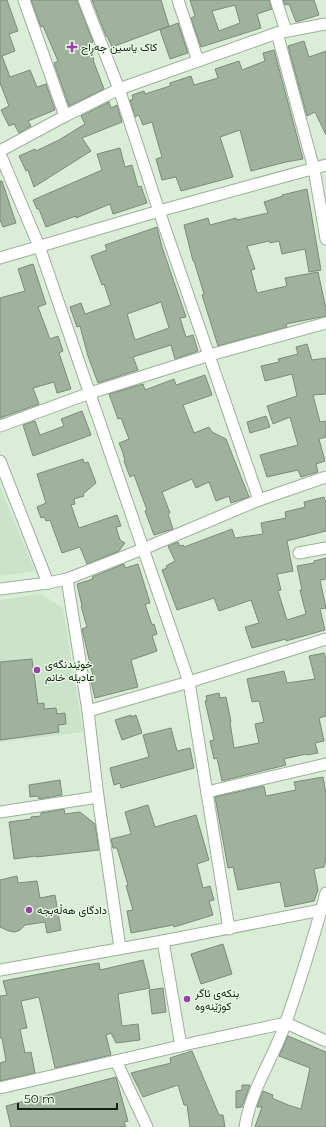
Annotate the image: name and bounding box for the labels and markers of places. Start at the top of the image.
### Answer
place label: کاک یاسین جەڕاح [81,40,158,56]
marker: کاک یاسین جەڕاح [66,41,78,53]
place label: خوێندنگەی عادیلە خانم [45,657,95,685]
marker: خوێندنگەی عادیلە خانم [32,665,42,675]
place label: دادگای هەڵەبجە [37,903,107,917]
marker: دادگای هەڵەبجە [24,905,34,915]
place label: بنکەی ئاگر کوژێنەوە [194,986,239,1013]
marker: بنکەی ئاگر کوژێنەوە [182,994,192,1004]

